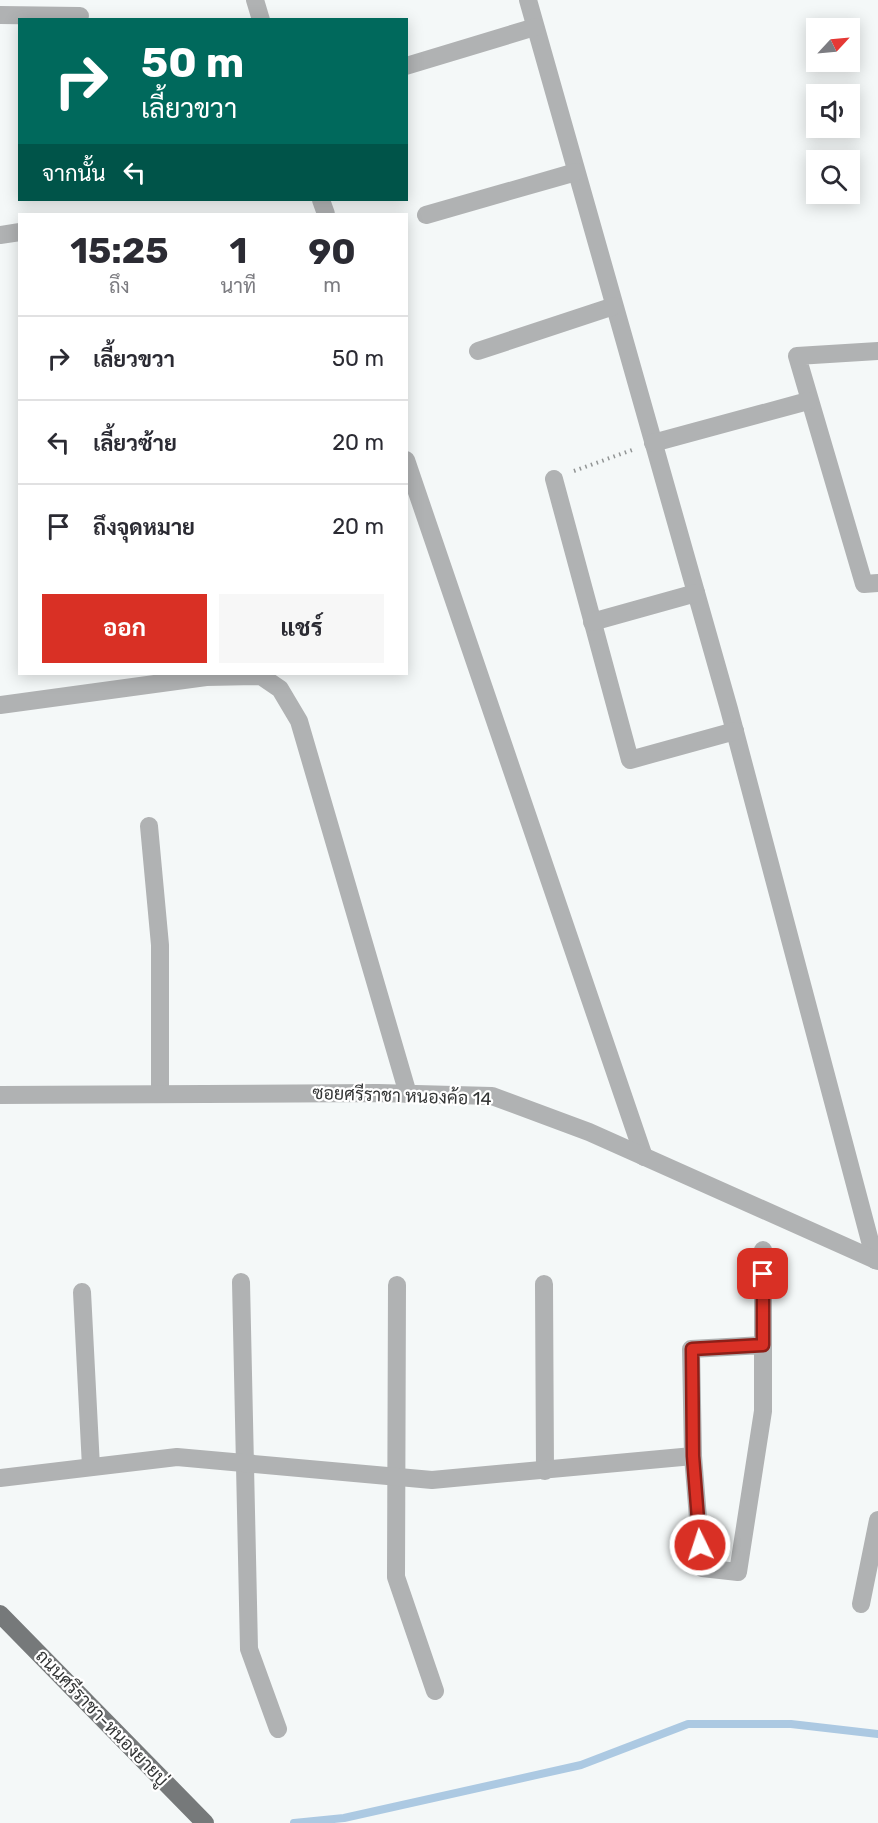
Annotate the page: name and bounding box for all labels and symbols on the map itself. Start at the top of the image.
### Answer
north arrow [806,18,860,72]
street label: ซอยศรีราชา หนองค้อ 14 [312,1080,492,1110]
pin [737,1248,788,1299]
position arrow [668,1513,732,1577]
street label: ถนนศรีราชา-หนองยายบู่ [30,1644,174,1792]

